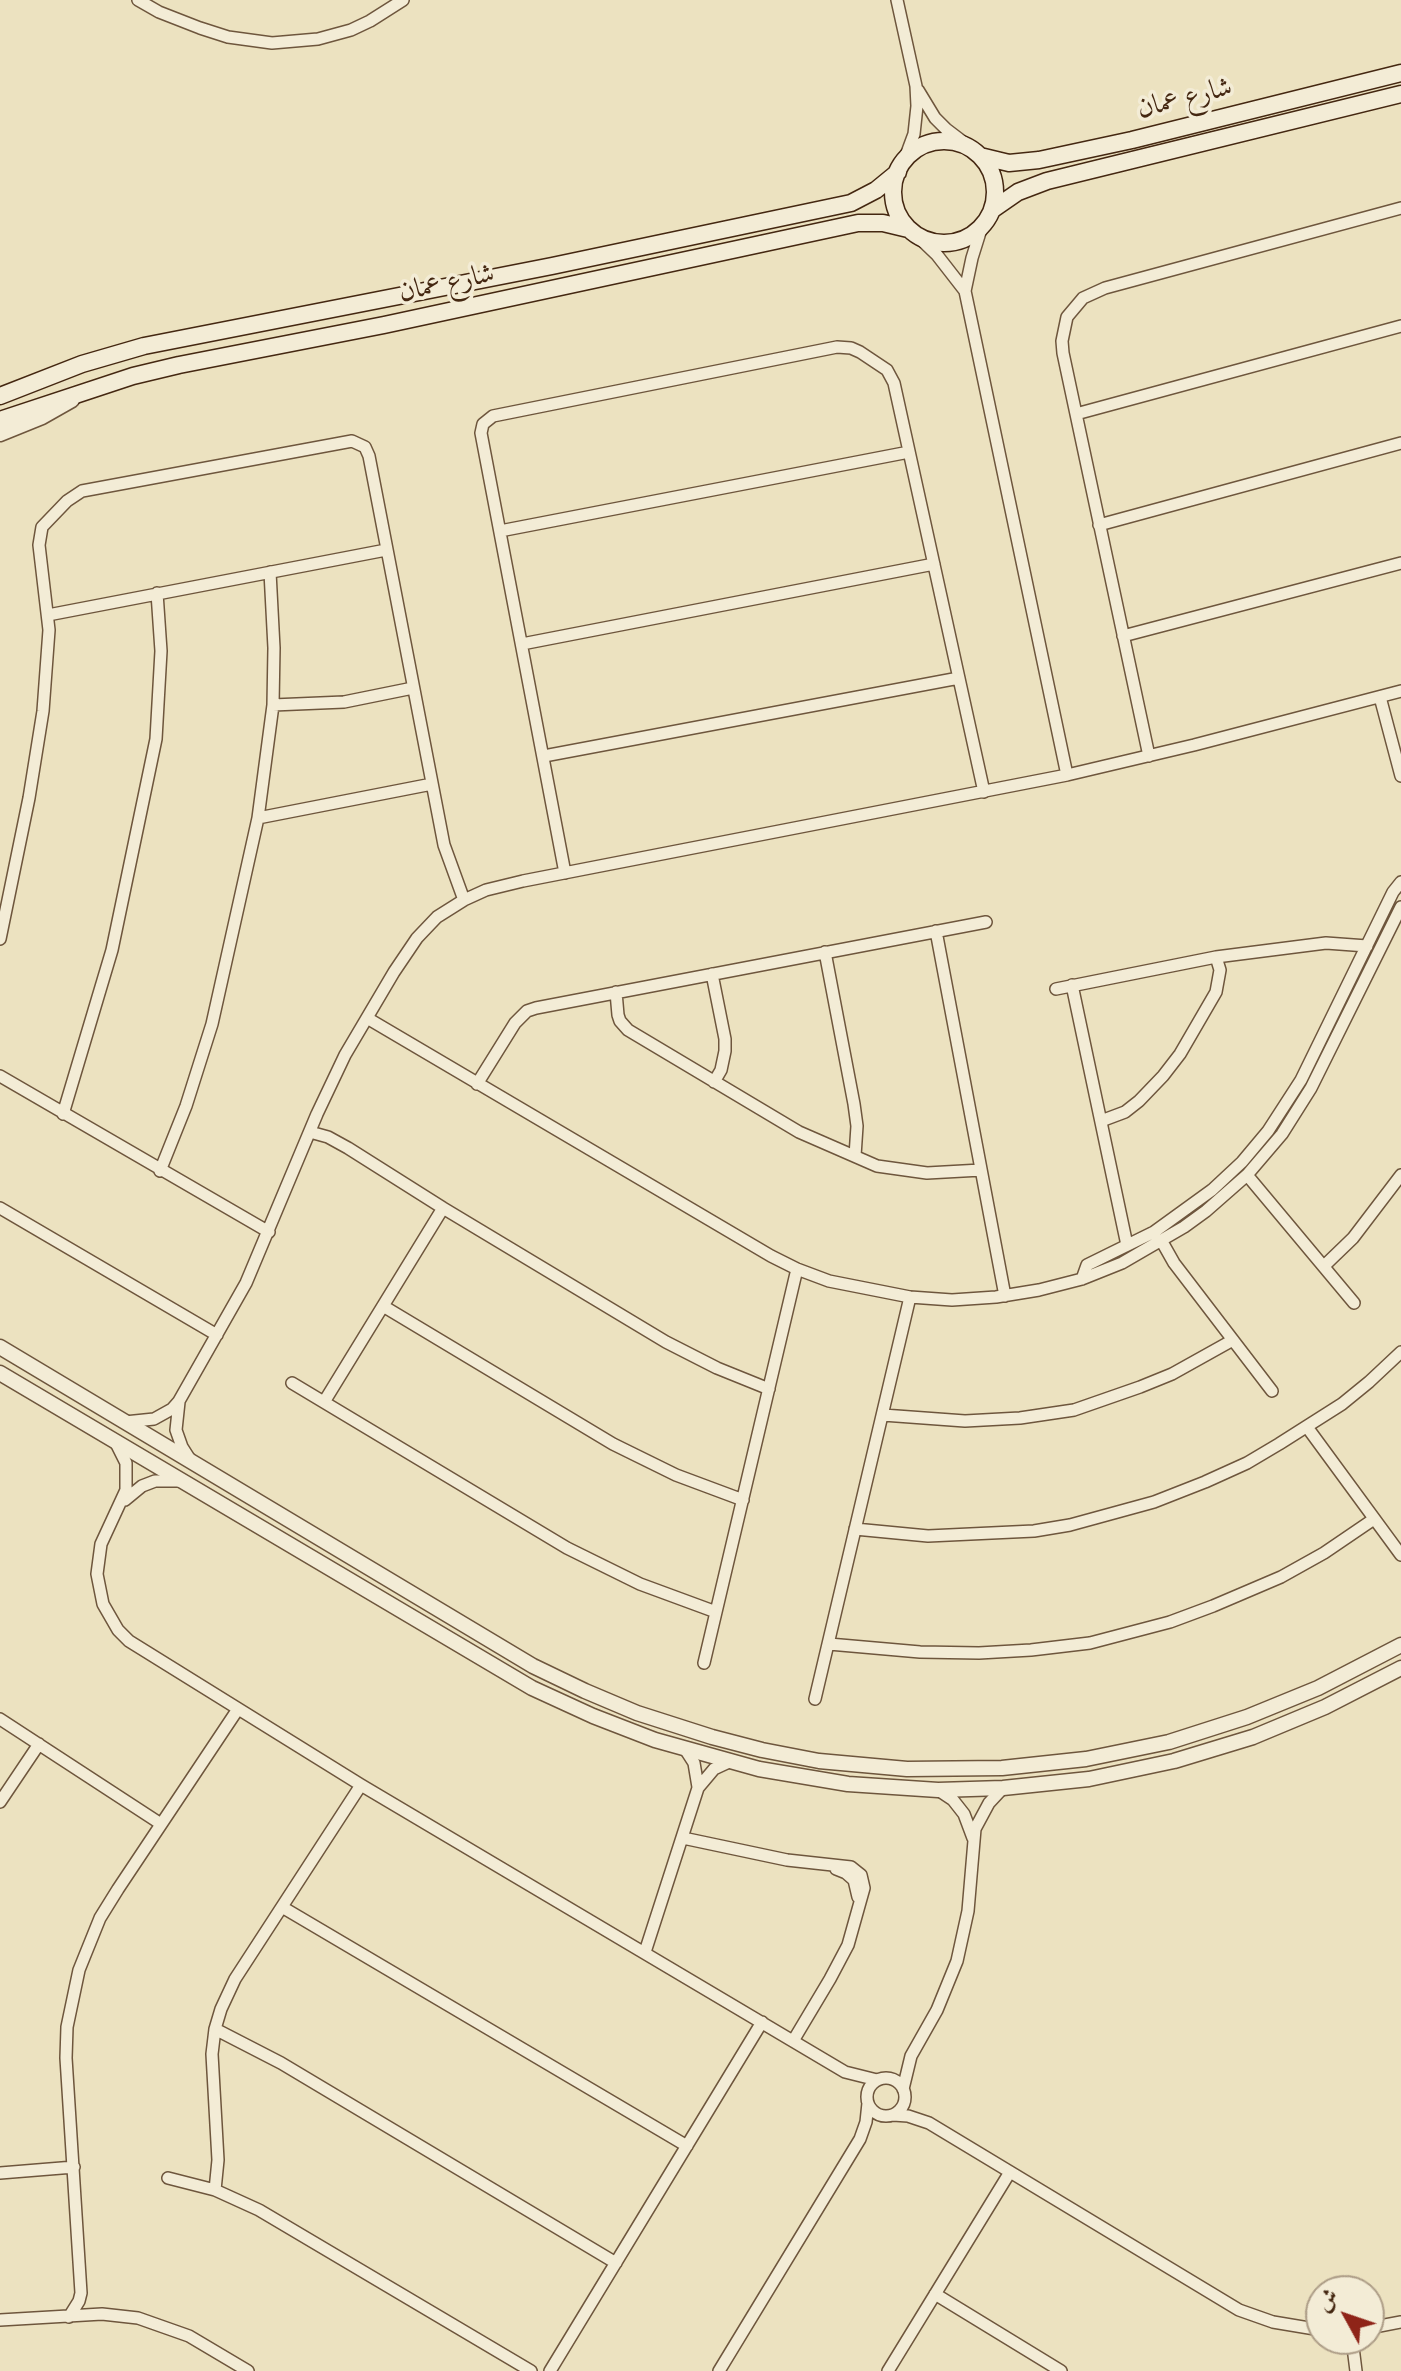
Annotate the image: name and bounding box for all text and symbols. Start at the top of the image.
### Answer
street label: شارع عمان [1134,72,1236,128]
street label: شارع عمان [396,259,498,311]
north arrow [1305,2275,1385,2355]
text: ش [1310,2284,1345,2318]

